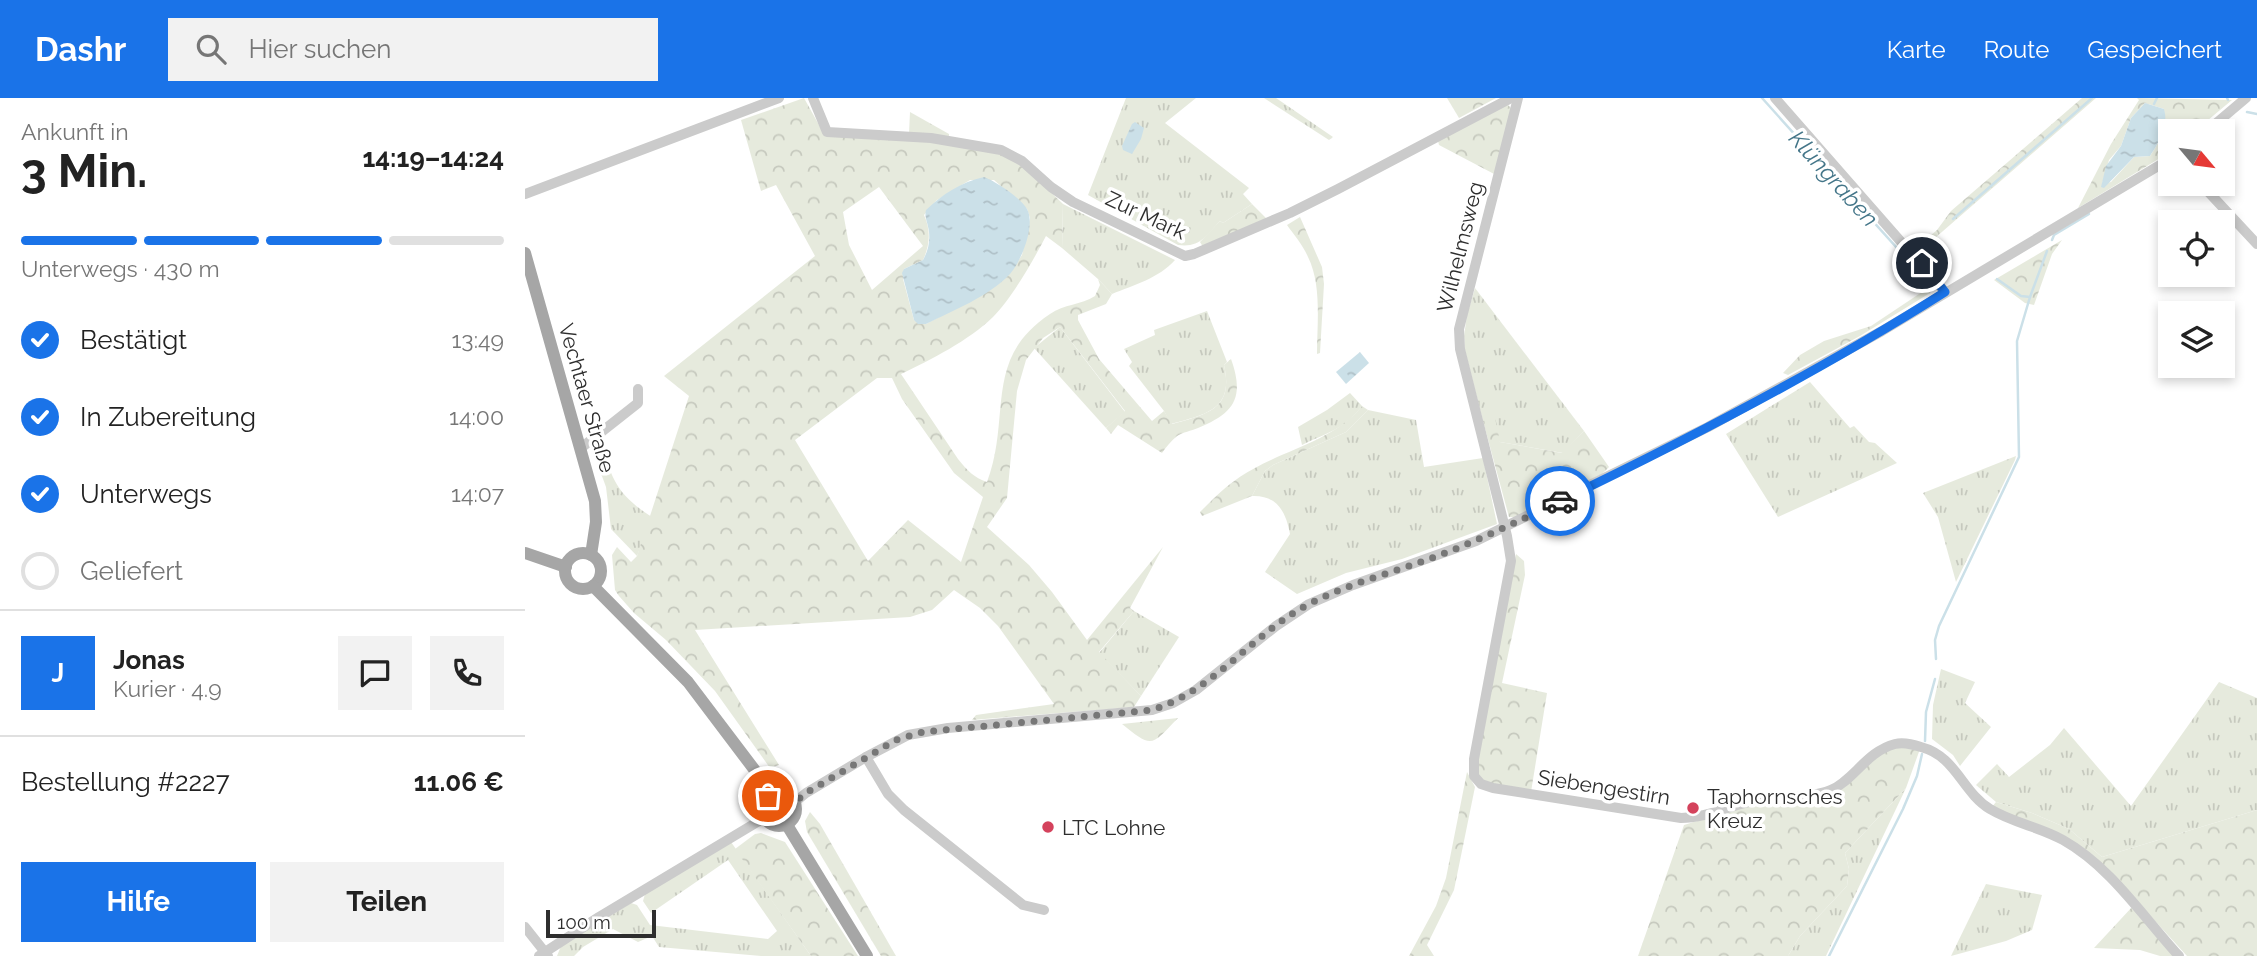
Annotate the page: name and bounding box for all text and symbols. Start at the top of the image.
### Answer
search box [168,18,658,81]
text: Dashr [35,30,126,69]
icon: search [192,30,230,68]
text: Hier suchen [248,34,392,64]
text: Karte [1887,35,1946,64]
text: Route [1984,35,2049,64]
text: Gespeichert [2087,35,2222,64]
text: Ankunft in [21,118,129,145]
north arrow [2158,119,2235,196]
map controls [2158,119,2235,378]
water label: Klüngraben [1784,124,1884,232]
text: 14:19–14:24 [362,143,504,173]
text: 3 Min. [21,144,147,198]
street label: Wilhelmsweg [1432,179,1488,315]
street label: Zur Mark [1102,186,1190,244]
button: locate [2158,210,2235,287]
pin [1892,233,1952,293]
icon: home [1903,244,1941,282]
text: Unterwegs · 430 m [21,255,220,282]
button: layers [2158,301,2235,378]
street label: Vechtaer Straße [554,320,620,476]
icon: check [21,321,59,359]
text: Bestätigt [80,325,187,355]
text: 13:49 [452,326,504,353]
icon: check [21,398,59,436]
text: In Zubereitung [80,402,256,432]
text: 14:00 [449,403,504,430]
courier [1525,466,1595,536]
icon: check [21,475,59,513]
text: Unterwegs [80,479,212,509]
text: 14:07 [451,480,504,507]
icon: car [1541,482,1579,520]
text: Geliefert [80,556,183,586]
button: chat [338,636,412,710]
button: phone [430,636,504,710]
text: Jonas [113,645,185,675]
text: J [52,658,64,688]
text: Kurier · 4.9 [113,675,222,702]
street label: Siebengestirn [1536,764,1672,810]
pin [738,766,798,826]
text: Bestellung #2227 [21,767,230,797]
text: 11.06 € [414,767,504,797]
icon: bag [749,777,787,815]
place label: Taphornsches Kreuz [1707,784,1843,833]
marker: Taphornsches Kreuz [1685,800,1701,816]
place label: LTC Lohne [1062,815,1165,840]
marker: LTC Lohne [1040,819,1056,835]
button: Hilfe [21,862,256,942]
button: Teilen [270,862,504,942]
scale bar [546,907,656,939]
text: 100 m [557,911,611,933]

